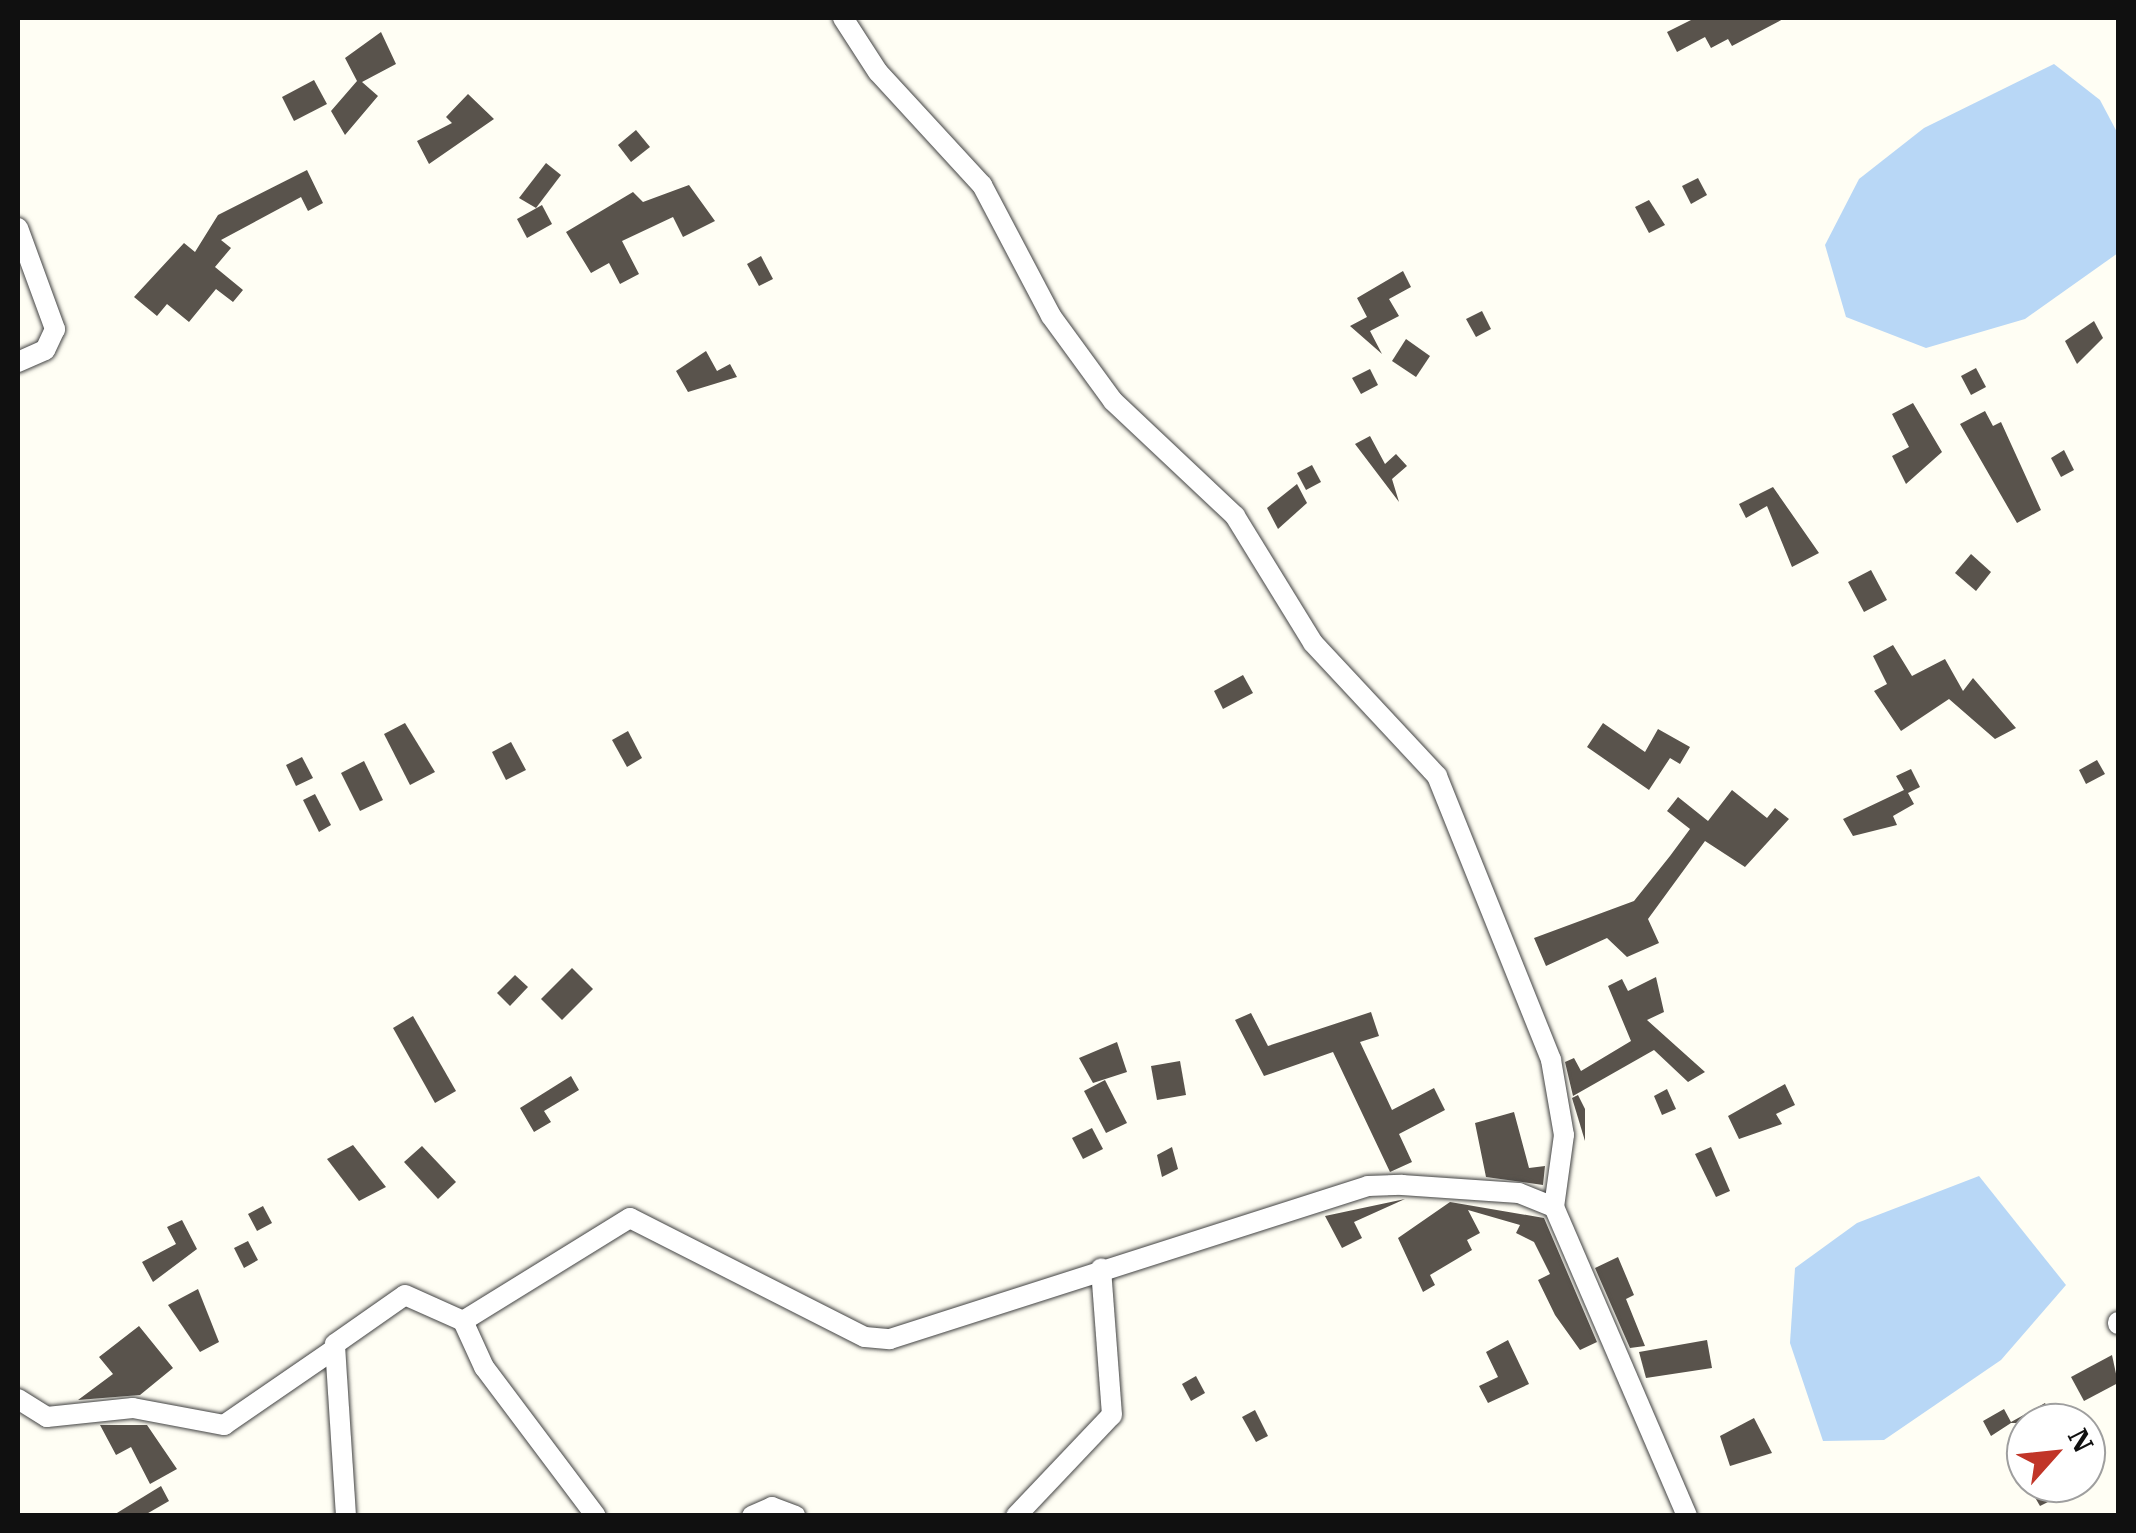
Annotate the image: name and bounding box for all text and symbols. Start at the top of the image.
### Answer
north arrow [2006,1403,2106,1503]
text: N [2060,1422,2103,1458]

